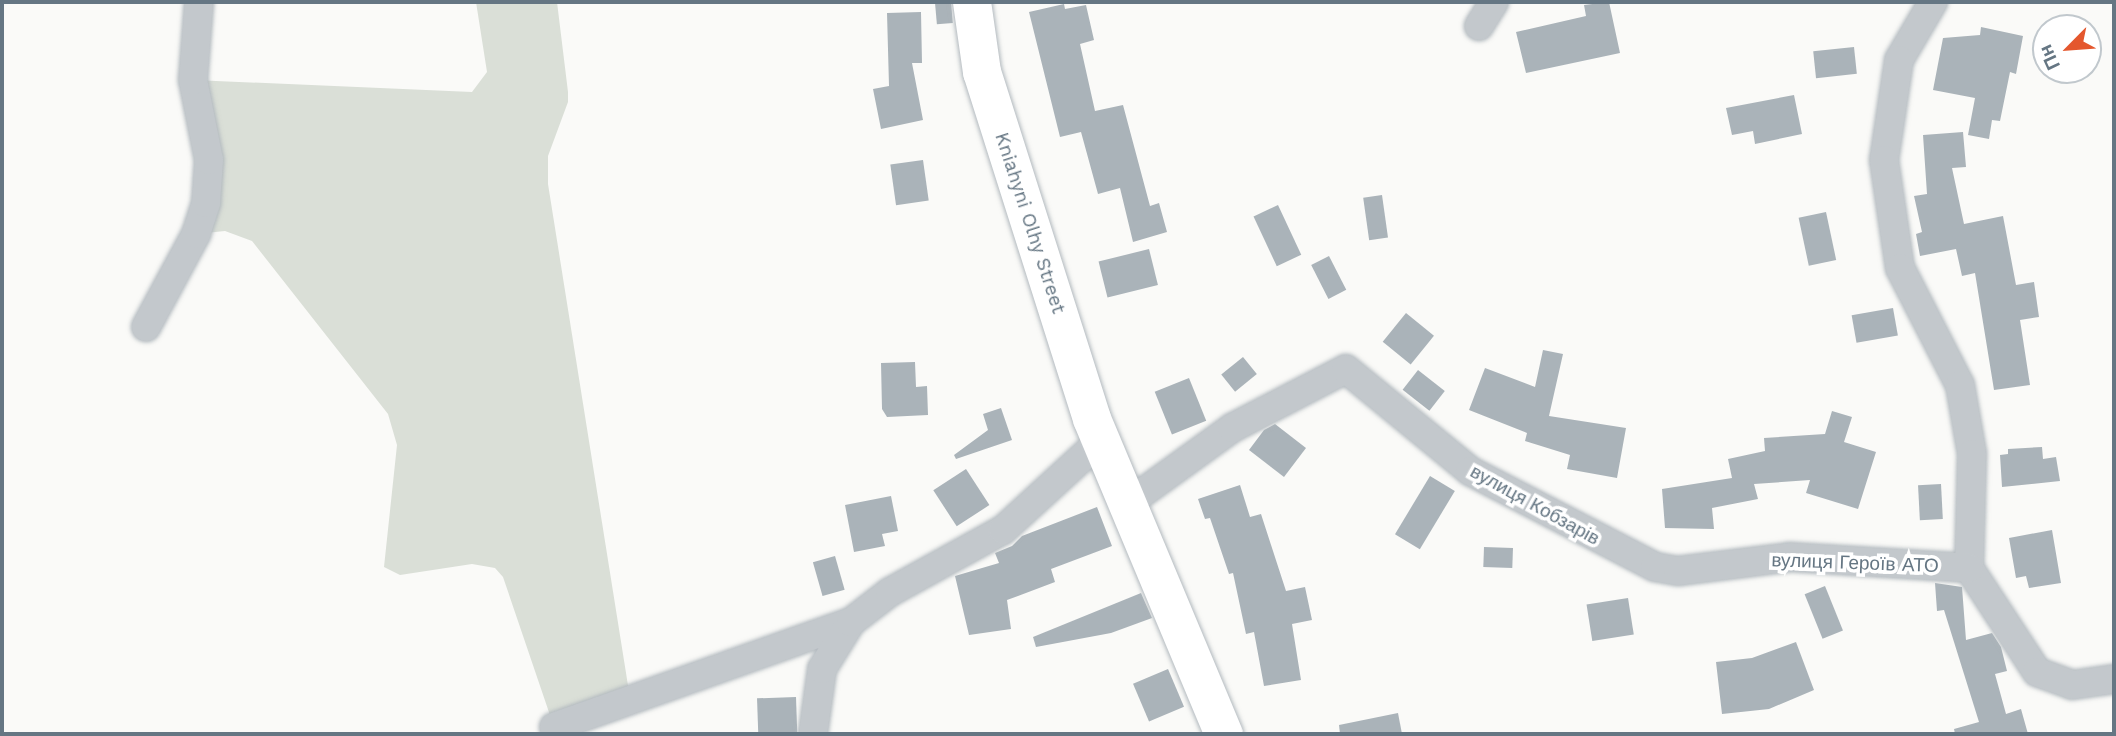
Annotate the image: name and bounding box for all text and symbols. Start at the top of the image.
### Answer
north arrow [2032,14,2102,84]
text: Пн [2034,41,2065,74]
street label: Kniahyni Olhy Street [990,129,1070,317]
street label: вулиця Кобзарів [1466,460,1604,550]
street label: вулиця Героїв АТО [1771,549,1939,577]

